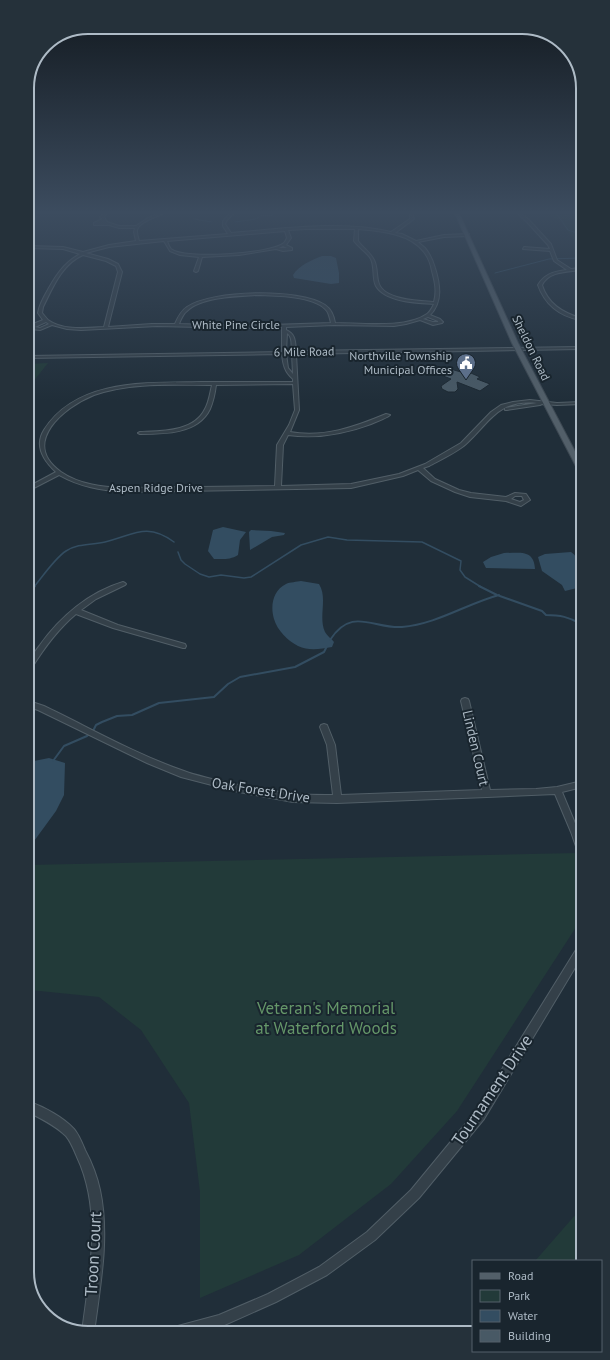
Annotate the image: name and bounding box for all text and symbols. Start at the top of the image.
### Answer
street label: Sheldon Road [509,313,554,383]
street label: White Pine Circle [192,317,280,332]
street label: 6 Mile Road [274,343,334,360]
place label: Northville Township Municipal Offices [349,348,452,377]
public building icon: Northville Township Municipal Offices [455,352,477,380]
street label: Aspen Ridge Drive [109,480,203,495]
street label: Linden Court [459,708,494,788]
street label: Oak Forest Drive [211,773,311,807]
park label: Veteran's Memorial at Waterford Woods [255,997,397,1039]
street label: Tournament Drive [447,1030,537,1150]
street label: Troon Court [80,1211,106,1297]
legend [472,1260,602,1352]
text: Road [508,1268,533,1283]
text: Park [508,1288,530,1303]
text: Water [508,1308,538,1323]
text: Building [508,1328,551,1343]

